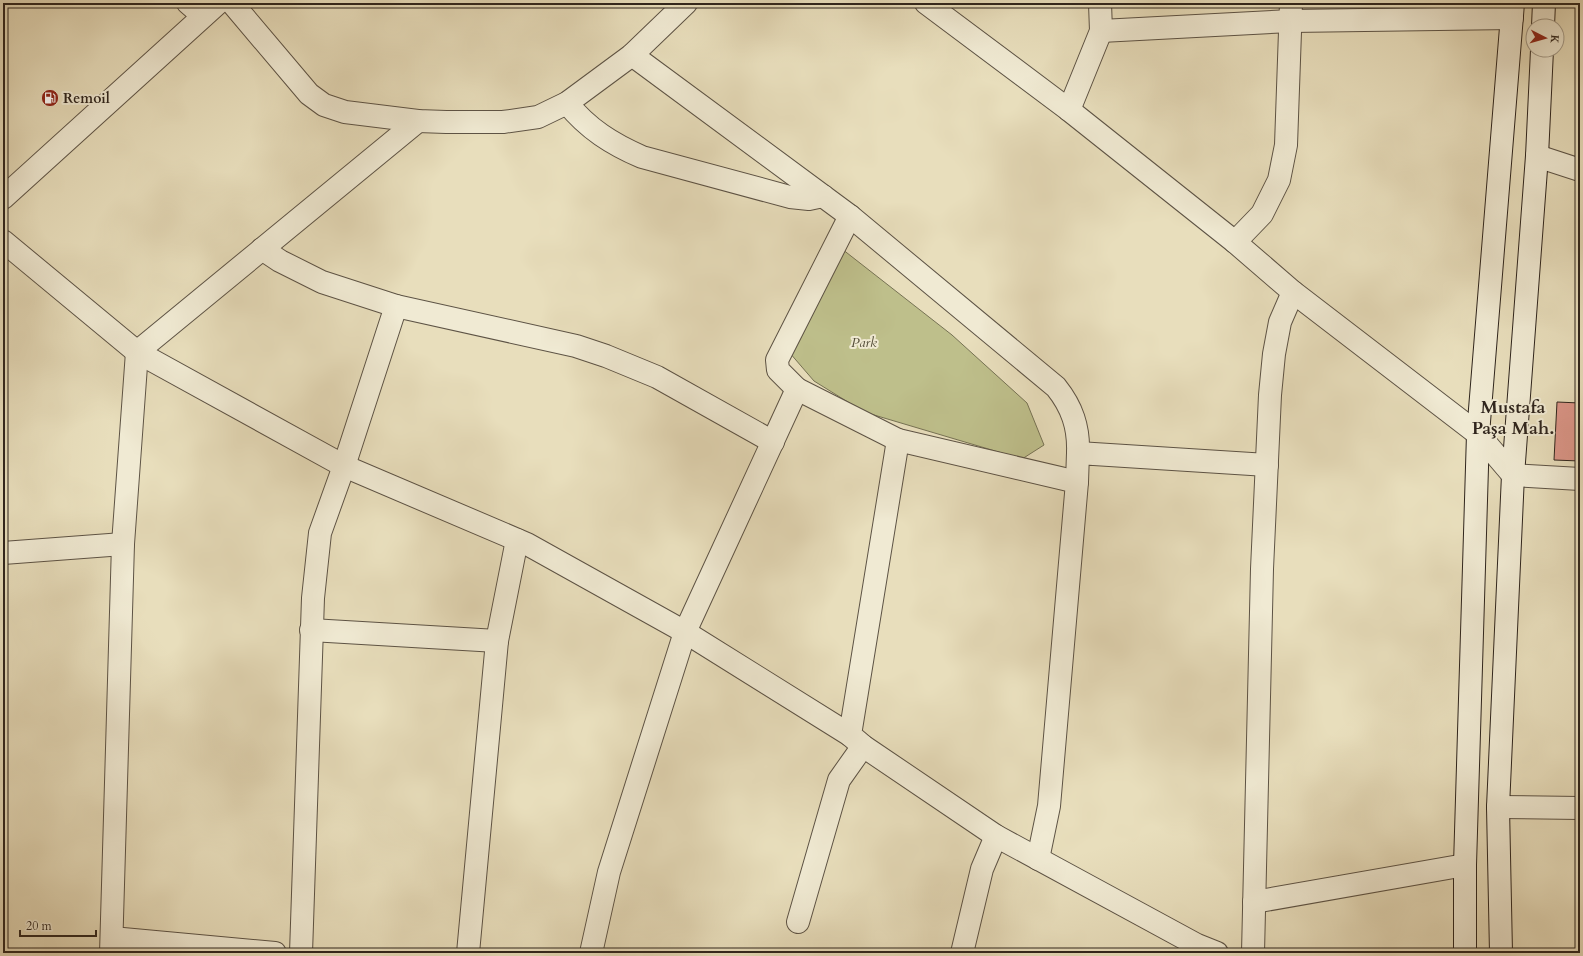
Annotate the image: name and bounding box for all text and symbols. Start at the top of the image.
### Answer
north arrow [1525,18,1565,58]
text: K [1547,34,1562,44]
fuel station icon: Remoil [40,88,60,108]
place label: Remoil [63,89,110,108]
park label: Park [851,333,877,352]
district label: Mustafa Paşa Mah. [1472,395,1554,441]
scale bar [20,912,96,938]
text: 20 m [26,918,53,934]

